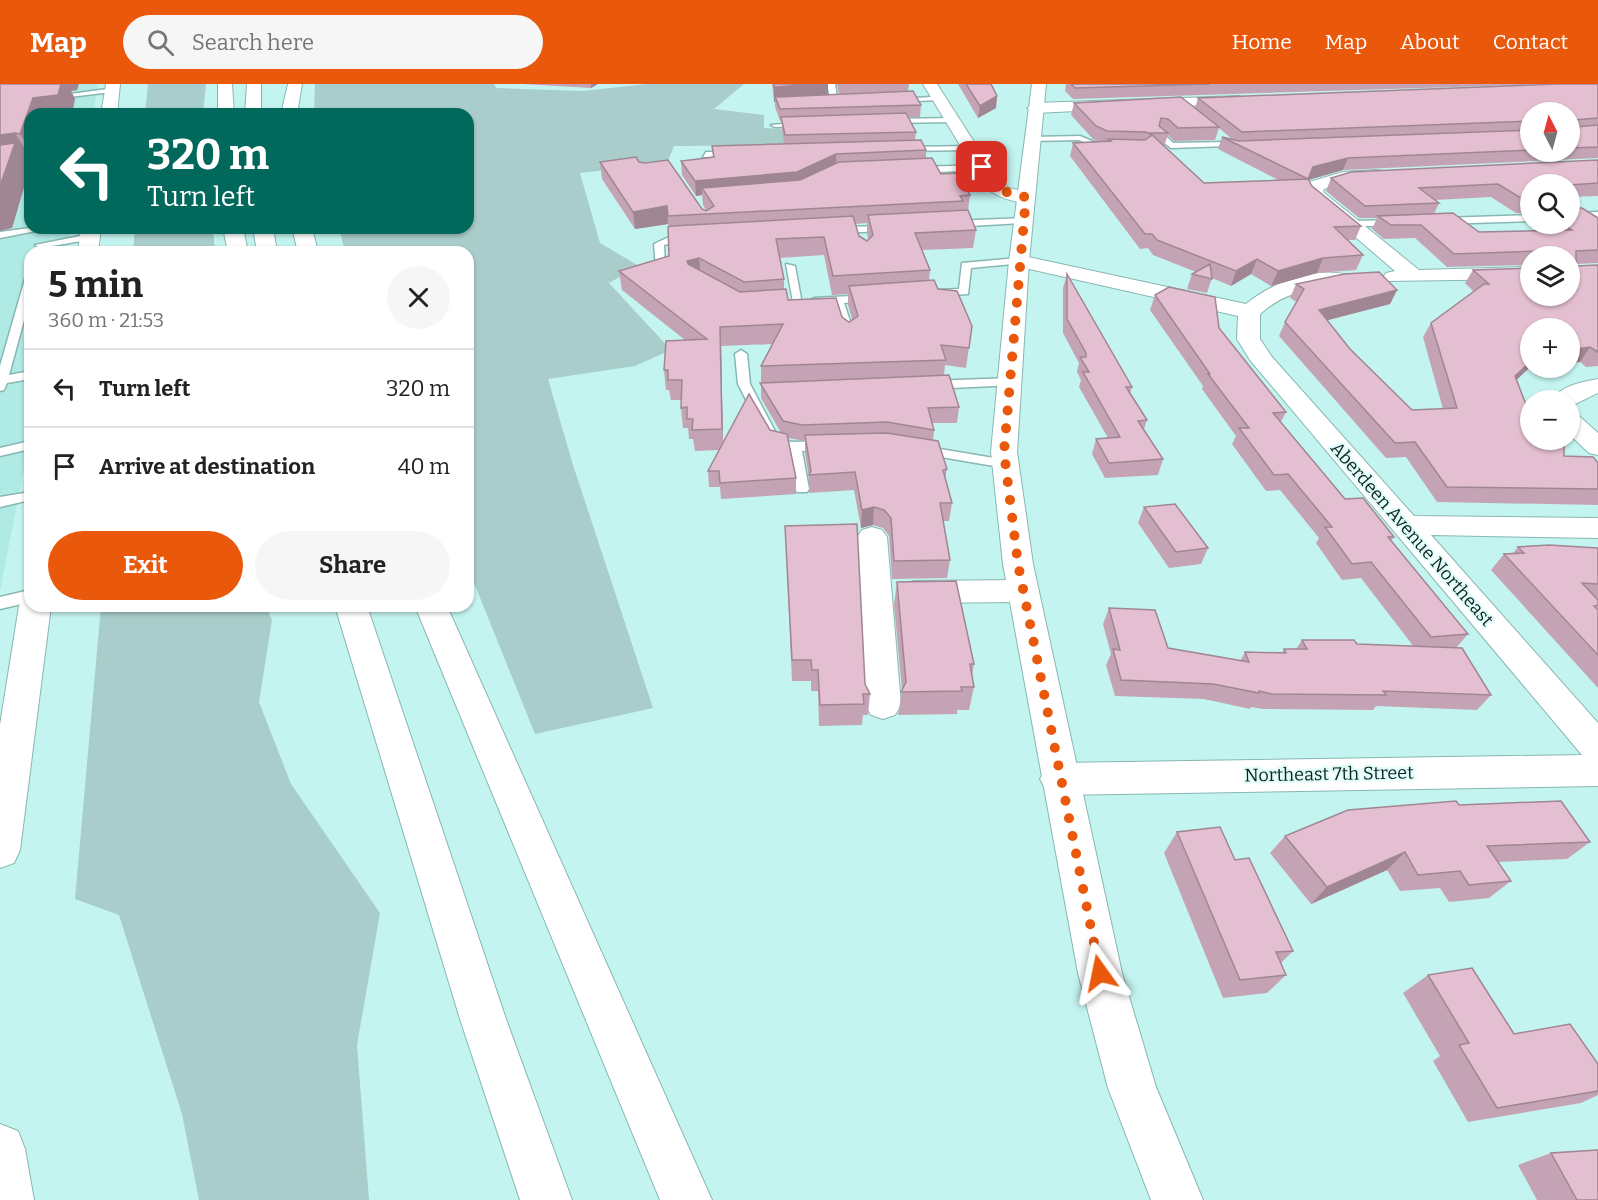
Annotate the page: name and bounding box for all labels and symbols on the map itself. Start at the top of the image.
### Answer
north arrow [1520,102,1580,162]
pin [956,141,1007,192]
street label: Aberdeen Avenue Northeast [1326,437,1498,631]
street label: Northeast 7th Street [1244,762,1414,786]
position arrow [1068,941,1132,1005]

